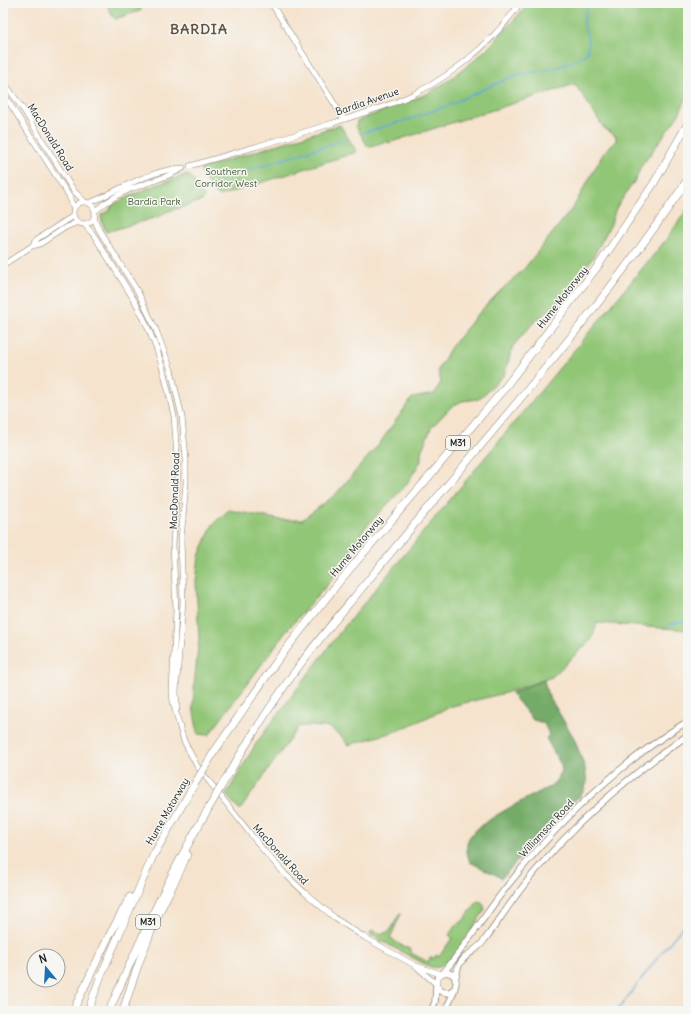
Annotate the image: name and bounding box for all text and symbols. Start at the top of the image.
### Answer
district label: BARDIA [170,20,228,38]
street label: Bardia Avenue [334,85,400,118]
street label: MacDonald Road [25,101,77,173]
park label: Southern Corridor West [195,165,258,190]
park label: Bardia Park [127,195,181,208]
street label: Hume Motorway [534,264,591,331]
road number: M31 [446,436,470,450]
street label: MacDonald Road [167,452,182,530]
street label: Hume Motorway [327,513,386,579]
street label: Hume Motorway [143,775,192,847]
street label: Williamson Road [516,797,577,860]
street label: MacDonald Road [250,821,311,887]
road number: M31 [136,915,160,929]
north arrow [26,948,66,988]
text: N [37,951,49,966]

